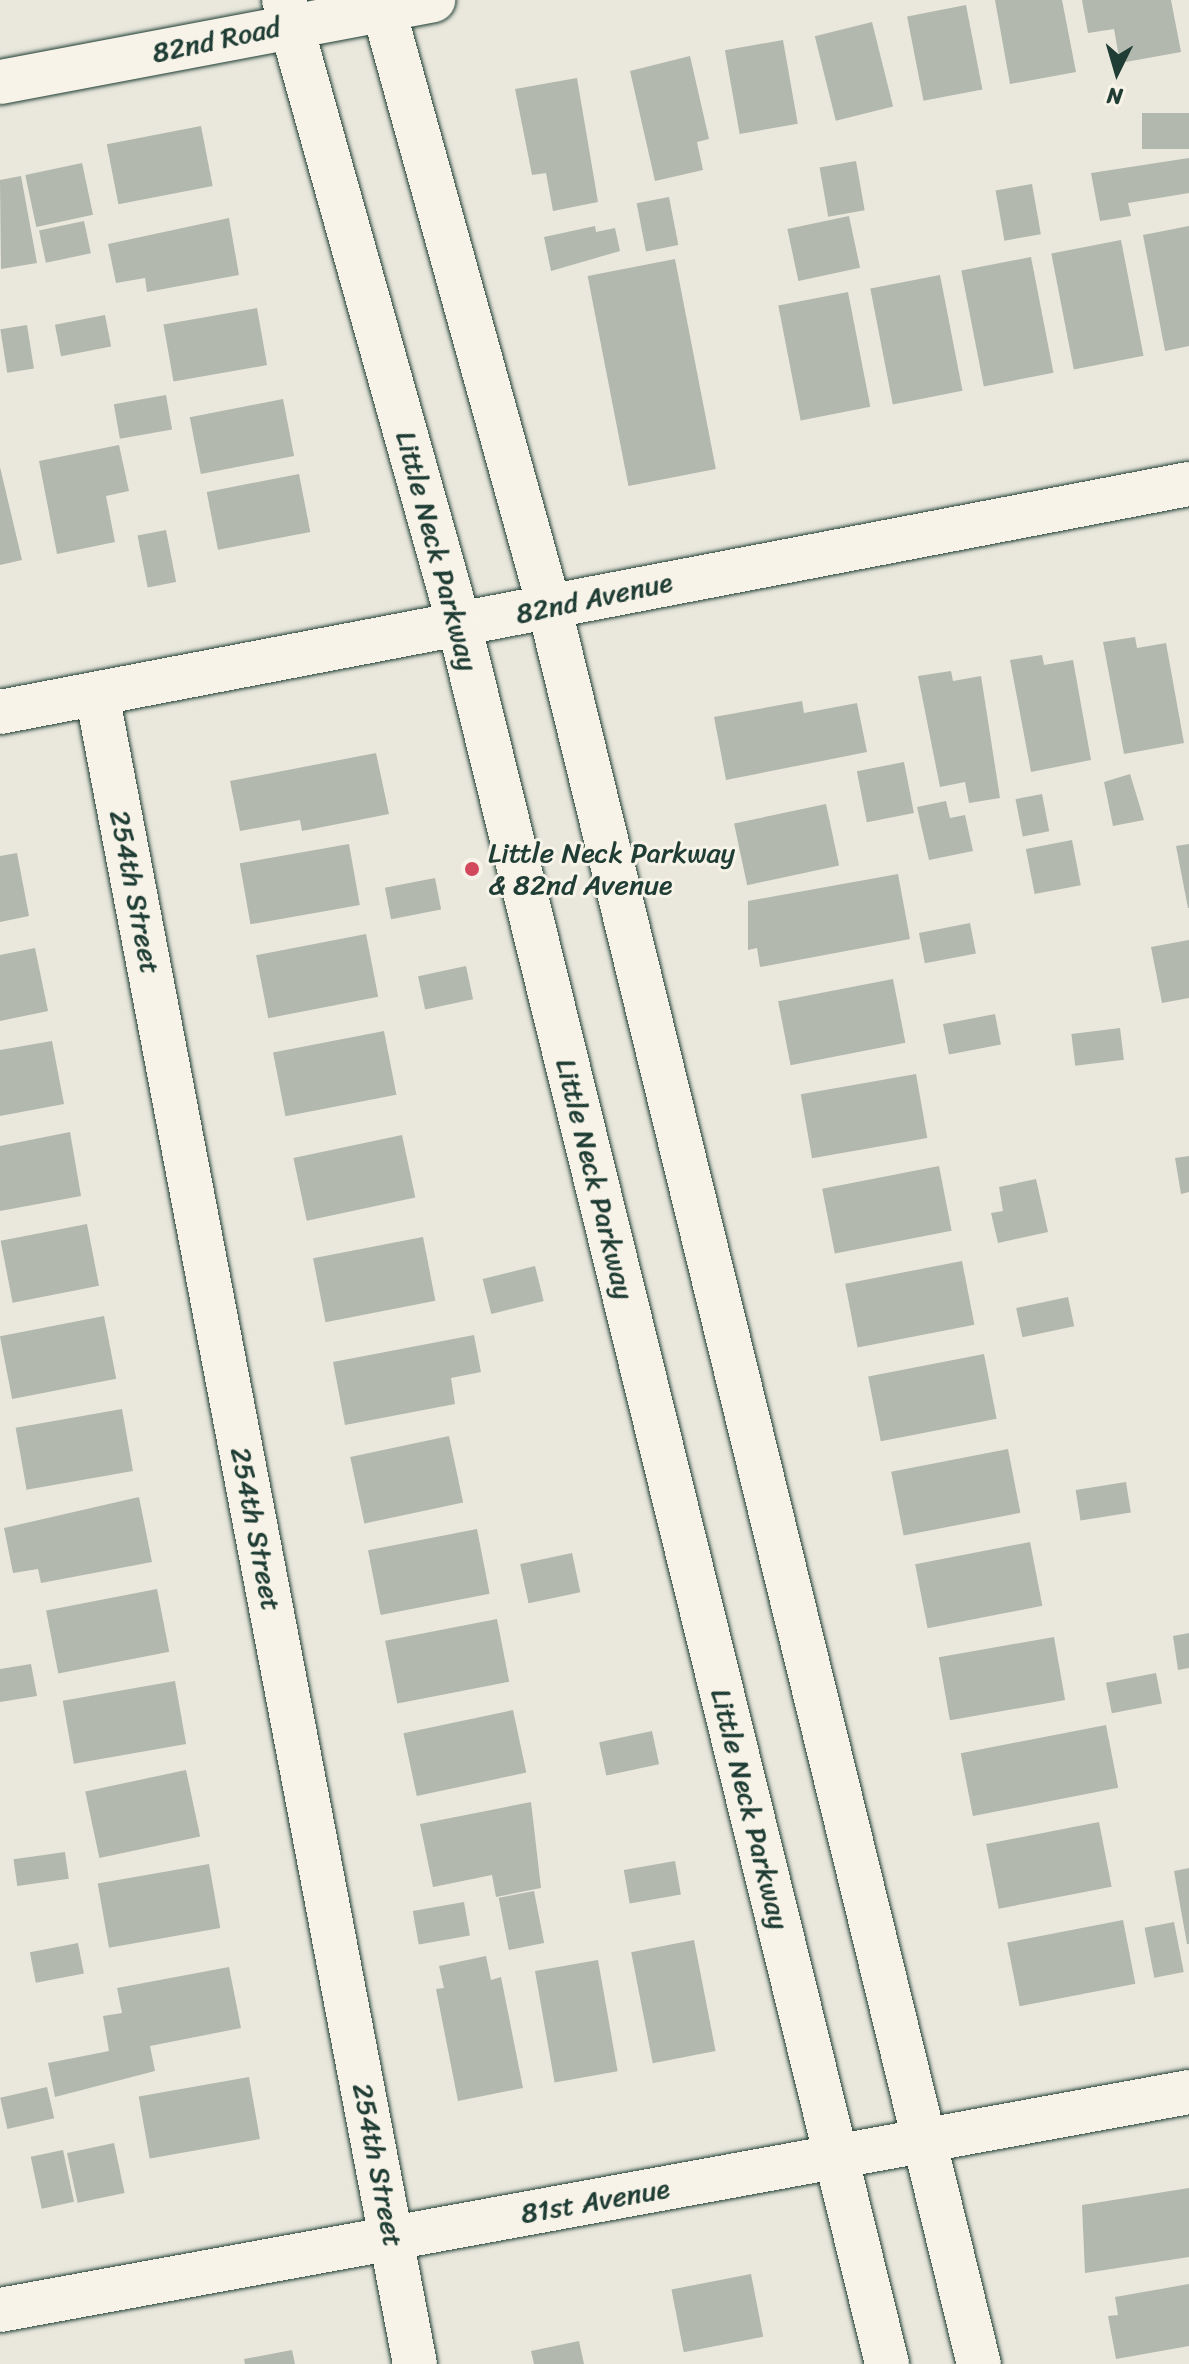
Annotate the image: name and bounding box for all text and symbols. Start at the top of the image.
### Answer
street label: 82nd Road [149,10,283,70]
north arrow [1077,32,1157,112]
text: N [1106,76,1124,116]
street label: Little Neck Parkway [389,427,485,675]
street label: 82nd Avenue [512,565,676,631]
street label: 254th Street [103,807,167,977]
place label: Little Neck Parkway & 82nd Avenue [488,836,737,902]
marker: Little Neck Parkway & 82nd Avenue [463,860,481,878]
street label: Little Neck Parkway [549,1054,641,1304]
street label: 254th Street [224,1444,288,1614]
street label: Little Neck Parkway [704,1684,796,1934]
street label: 254th Street [346,2080,410,2250]
street label: 81st Avenue [518,2171,672,2231]

